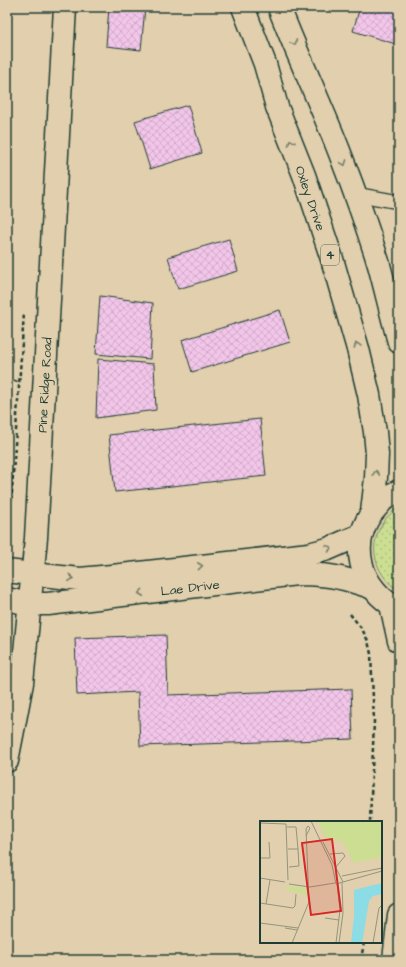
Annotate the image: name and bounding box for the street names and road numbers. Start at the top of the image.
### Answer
street label: Oxley Drive [290,163,330,234]
road number: 4 [321,245,339,265]
street label: Pine Ridge Road [34,336,58,433]
street label: Lae Drive [160,575,221,601]

